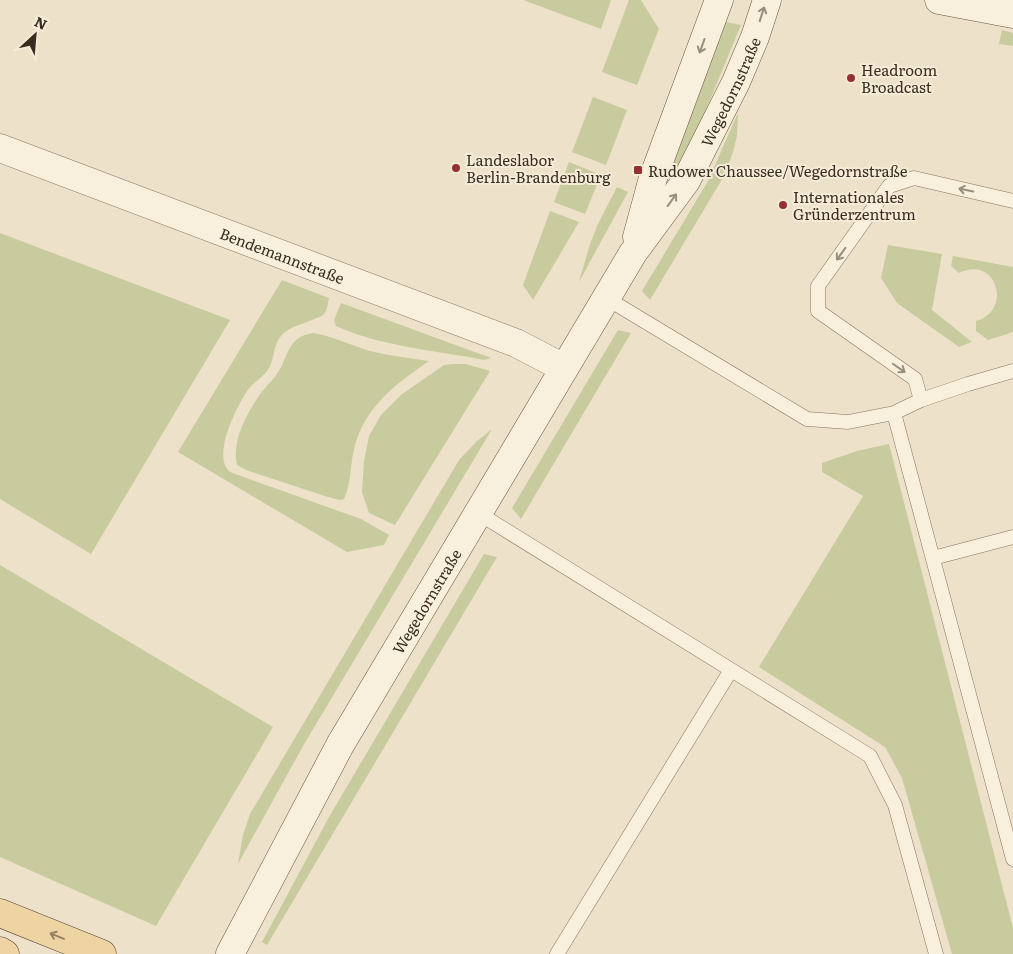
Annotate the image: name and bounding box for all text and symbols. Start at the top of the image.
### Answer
one-way arrow [758,7,768,23]
north arrow [10,10,60,60]
text: N [31,11,51,34]
street label: Wegedornstraße [694,33,765,150]
one-way arrow [697,38,706,53]
place label: Headroom Broadcast [861,58,938,98]
marker: Headroom Broadcast [845,72,857,84]
place label: Landeslabor Berlin-Brandenburg [466,148,611,188]
place label: Rudower Chaussee/Wegedornstraße [648,159,908,182]
marker: Landeslabor Berlin-Brandenburg [450,162,462,174]
marker: Rudower Chaussee/Wegedornstraße [632,164,644,176]
one-way arrow [958,184,974,194]
place label: Internationales Gründerzentrum [793,185,916,225]
one-way arrow [667,193,677,207]
marker: Internationales Gründerzentrum [777,199,789,211]
street label: Bendemannstraße [217,221,348,289]
one-way arrow [836,247,846,261]
one-way arrow [891,362,905,373]
street label: Wegedornstraße [386,544,466,658]
one-way arrow [49,930,64,939]

